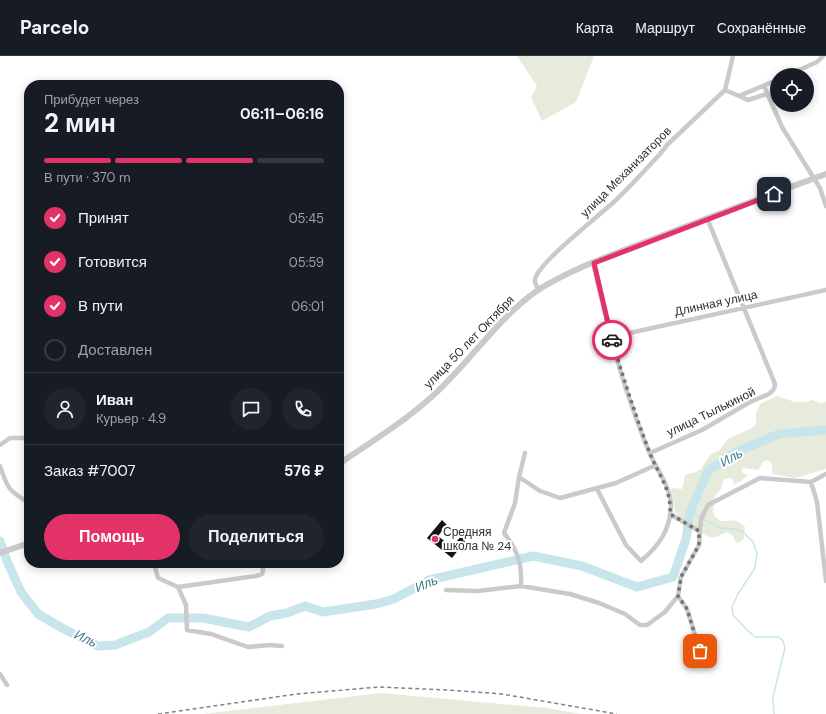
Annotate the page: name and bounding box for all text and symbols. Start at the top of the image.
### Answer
text: Parcelo [20,15,89,40]
text: Карта [576,19,613,37]
text: Маршрут [635,19,695,37]
text: Сохранённые [717,19,806,37]
map controls [770,68,814,112]
button: locate [770,68,814,112]
text: Прибудет через [44,91,139,108]
text: 06:11–06:16 [240,104,324,124]
text: 2 мин [44,106,116,140]
street label: улица Механизаторов [577,123,675,221]
text: В пути · 370 m [44,169,131,186]
pin [757,177,791,211]
icon: home [763,183,785,205]
icon: check [44,207,66,229]
text: Принят [78,208,129,228]
text: 05:45 [289,210,324,227]
icon: check [44,251,66,273]
text: Готовится [78,252,147,272]
text: 05:59 [289,254,324,271]
street label: Длинная улица [673,286,759,320]
street label: улица 50 лет Октября [420,292,518,392]
icon: check [44,295,66,317]
text: В пути [78,296,123,316]
text: 06:01 [291,298,324,315]
courier [592,320,632,360]
icon: car [601,329,623,351]
text: Доставлен [78,340,152,360]
street label: улица Тылькиной [664,384,758,440]
button: person [44,388,86,430]
button: chat [230,388,272,430]
button: phone [282,388,324,430]
text: Иван [96,390,133,410]
text: Курьер · 4.9 [96,410,166,427]
water label: Иль [717,444,746,471]
text: Заказ #7007 [44,461,136,481]
text: 576 ₽ [284,461,324,481]
button: Помощь [44,514,180,560]
button: Поделиться [188,514,324,560]
place label: Средняя школа № 24 [443,524,511,554]
marker: Средняя школа № 24 [430,534,440,544]
water label: Иль [412,571,440,596]
water label: Иль [72,626,100,651]
pin [683,634,717,668]
icon: bag [689,640,711,662]

